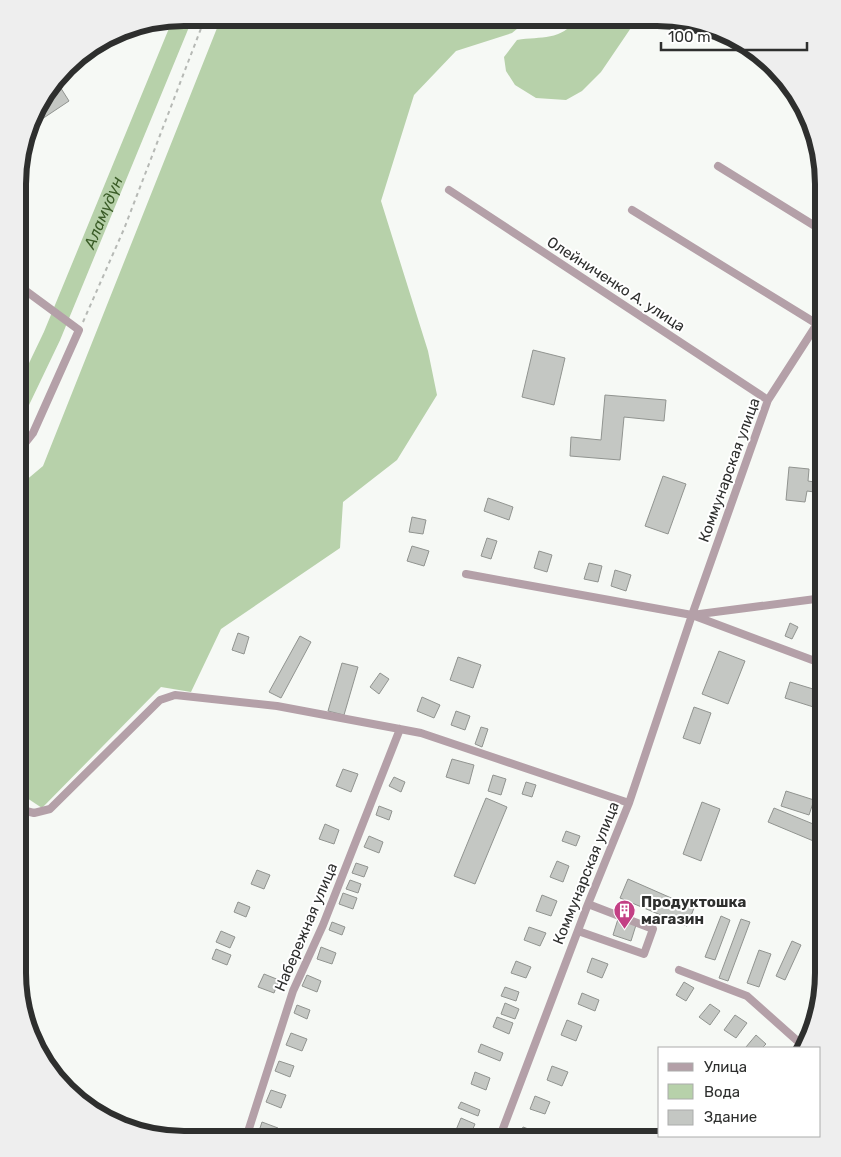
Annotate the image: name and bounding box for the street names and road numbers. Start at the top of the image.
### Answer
street label: Олейниченко А. улица [544,233,688,335]
street label: Коммунарская улица [694,395,764,545]
street label: Коммунарская улица [549,799,623,947]
street label: Набережная улица [271,860,341,994]

